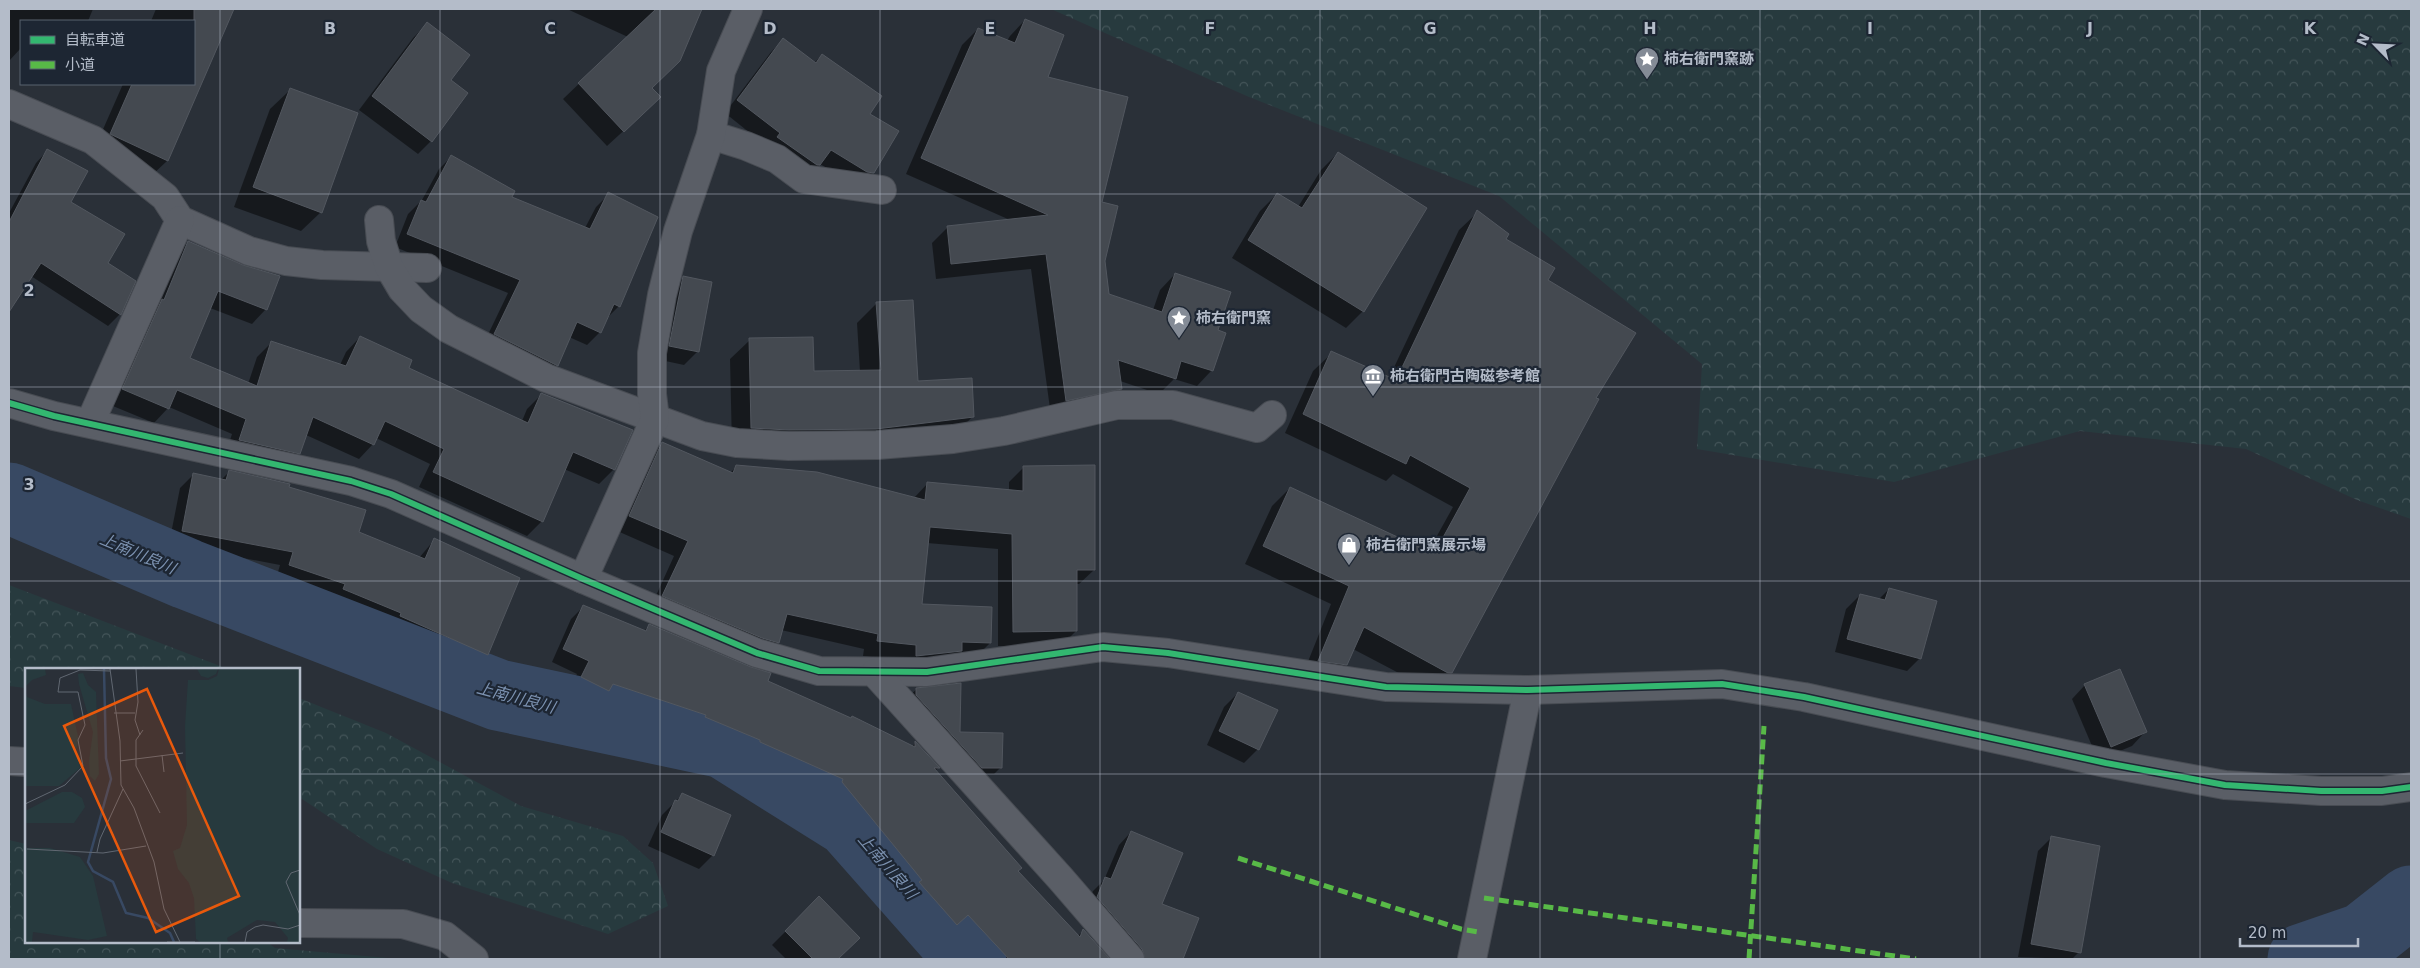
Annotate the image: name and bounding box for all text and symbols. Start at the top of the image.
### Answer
text: B [324,19,336,38]
text: C [544,19,556,38]
text: D [763,19,777,38]
text: E [985,19,995,38]
text: F [1205,19,1215,38]
text: G [1423,19,1437,38]
text: H [1643,19,1657,38]
text: I [1867,19,1873,38]
text: J [2086,19,2093,38]
text: K [2304,19,2317,38]
legend [20,20,195,85]
north arrow [2350,20,2400,70]
text: 自転車道 [65,31,125,49]
text: N [2353,31,2373,48]
place icon: 柿右衛門窯跡 [1634,46,1660,80]
place label: 柿右衛門窯跡 [1664,50,1754,68]
text: 小道 [65,56,95,74]
text: 2 [23,281,35,300]
place icon: 柿右衛門窯 [1166,305,1192,339]
place label: 柿右衛門窯 [1196,309,1271,327]
museum icon: 柿右衛門古陶磁参考館 [1360,363,1386,397]
place label: 柿右衛門古陶磁参考館 [1390,367,1540,385]
text: 3 [23,475,35,494]
water label: 上南川良川 [97,529,180,579]
shop icon: 柿右衛門窯展示場 [1336,532,1362,566]
place label: 柿右衛門窯展示場 [1366,536,1486,554]
inset map [25,668,300,943]
water label: 上南川良川 [475,678,559,718]
water label: 上南川良川 [854,830,922,904]
scale bar [2240,916,2358,948]
text: 20 m [2248,924,2286,942]

